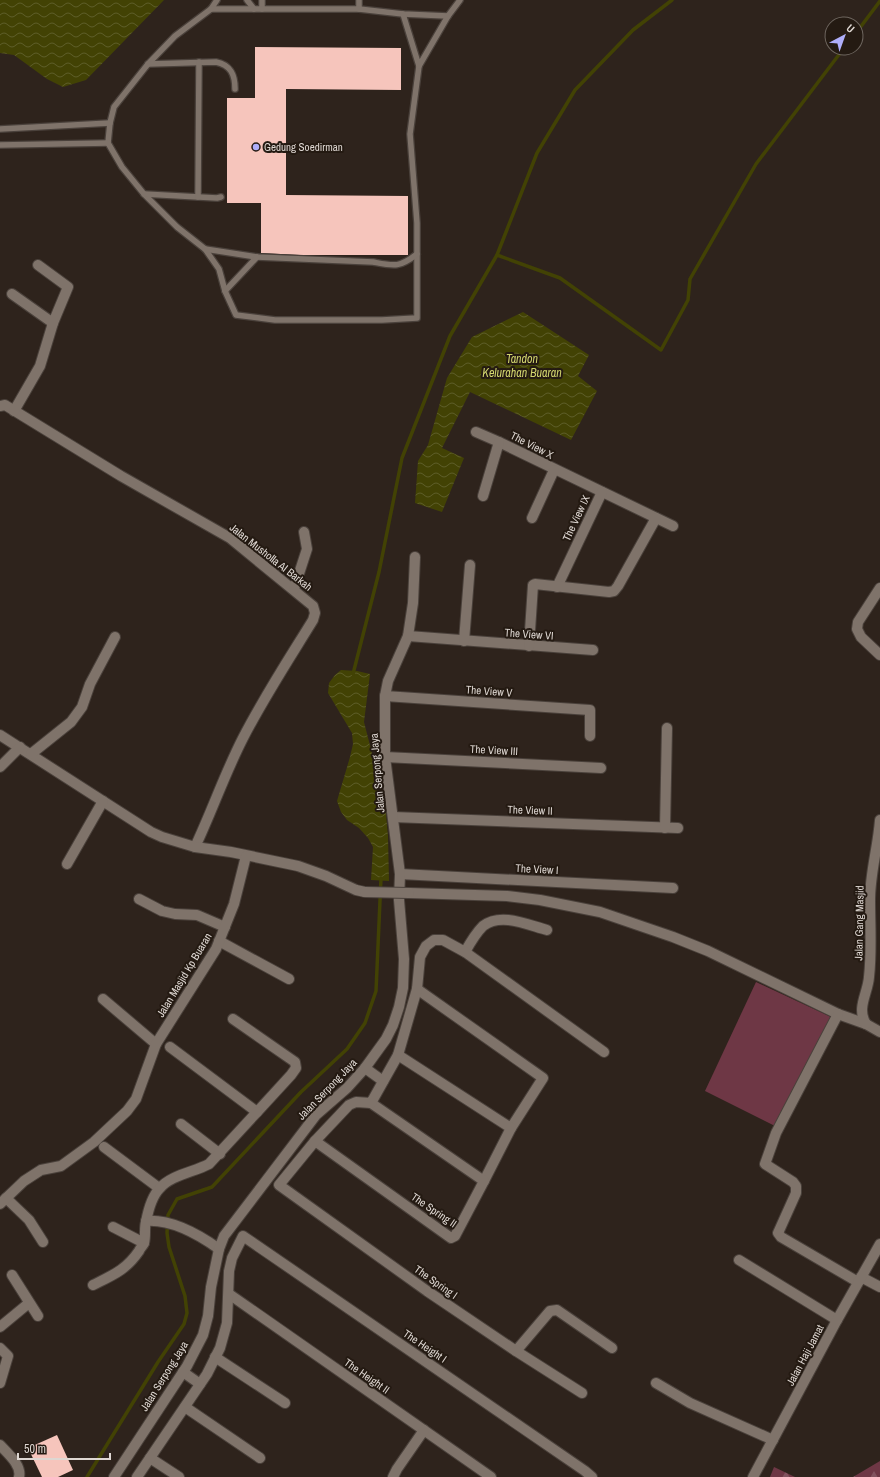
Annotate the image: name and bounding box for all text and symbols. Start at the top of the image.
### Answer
north arrow [824,16,864,56]
text: U [844,21,858,36]
place label: Gedung Soedirman [264,140,343,154]
marker: Gedung Soedirman [251,142,261,152]
water label: Tandon Kelurahan Buaran [482,351,562,381]
street label: The View X [508,428,556,462]
street label: The View IX [559,493,593,543]
street label: Jalan Musholla Al Barkah [227,520,315,594]
street label: The View VI [504,625,554,643]
street label: The View V [465,682,513,700]
street label: Jalan Serpong Jaya [367,733,387,813]
street label: The View III [470,742,518,758]
street label: The View II [507,802,553,818]
street label: The View I [515,861,559,877]
street label: Jalan Gang Masjid [851,885,867,961]
street label: Jalan Masjid Kp Buaran [153,930,215,1020]
street label: Jalan Serpong Jaya [294,1055,360,1123]
street label: The Spring II [408,1190,460,1230]
street label: The Spring I [412,1262,460,1302]
street label: Jalan Haji Jamat [783,1322,827,1388]
street label: The Height I [401,1326,449,1366]
street label: Jalan Serpong Jaya [137,1338,191,1414]
street label: The Height II [342,1355,392,1397]
scale bar [18,1435,110,1461]
text: 50 m [24,1441,46,1457]

